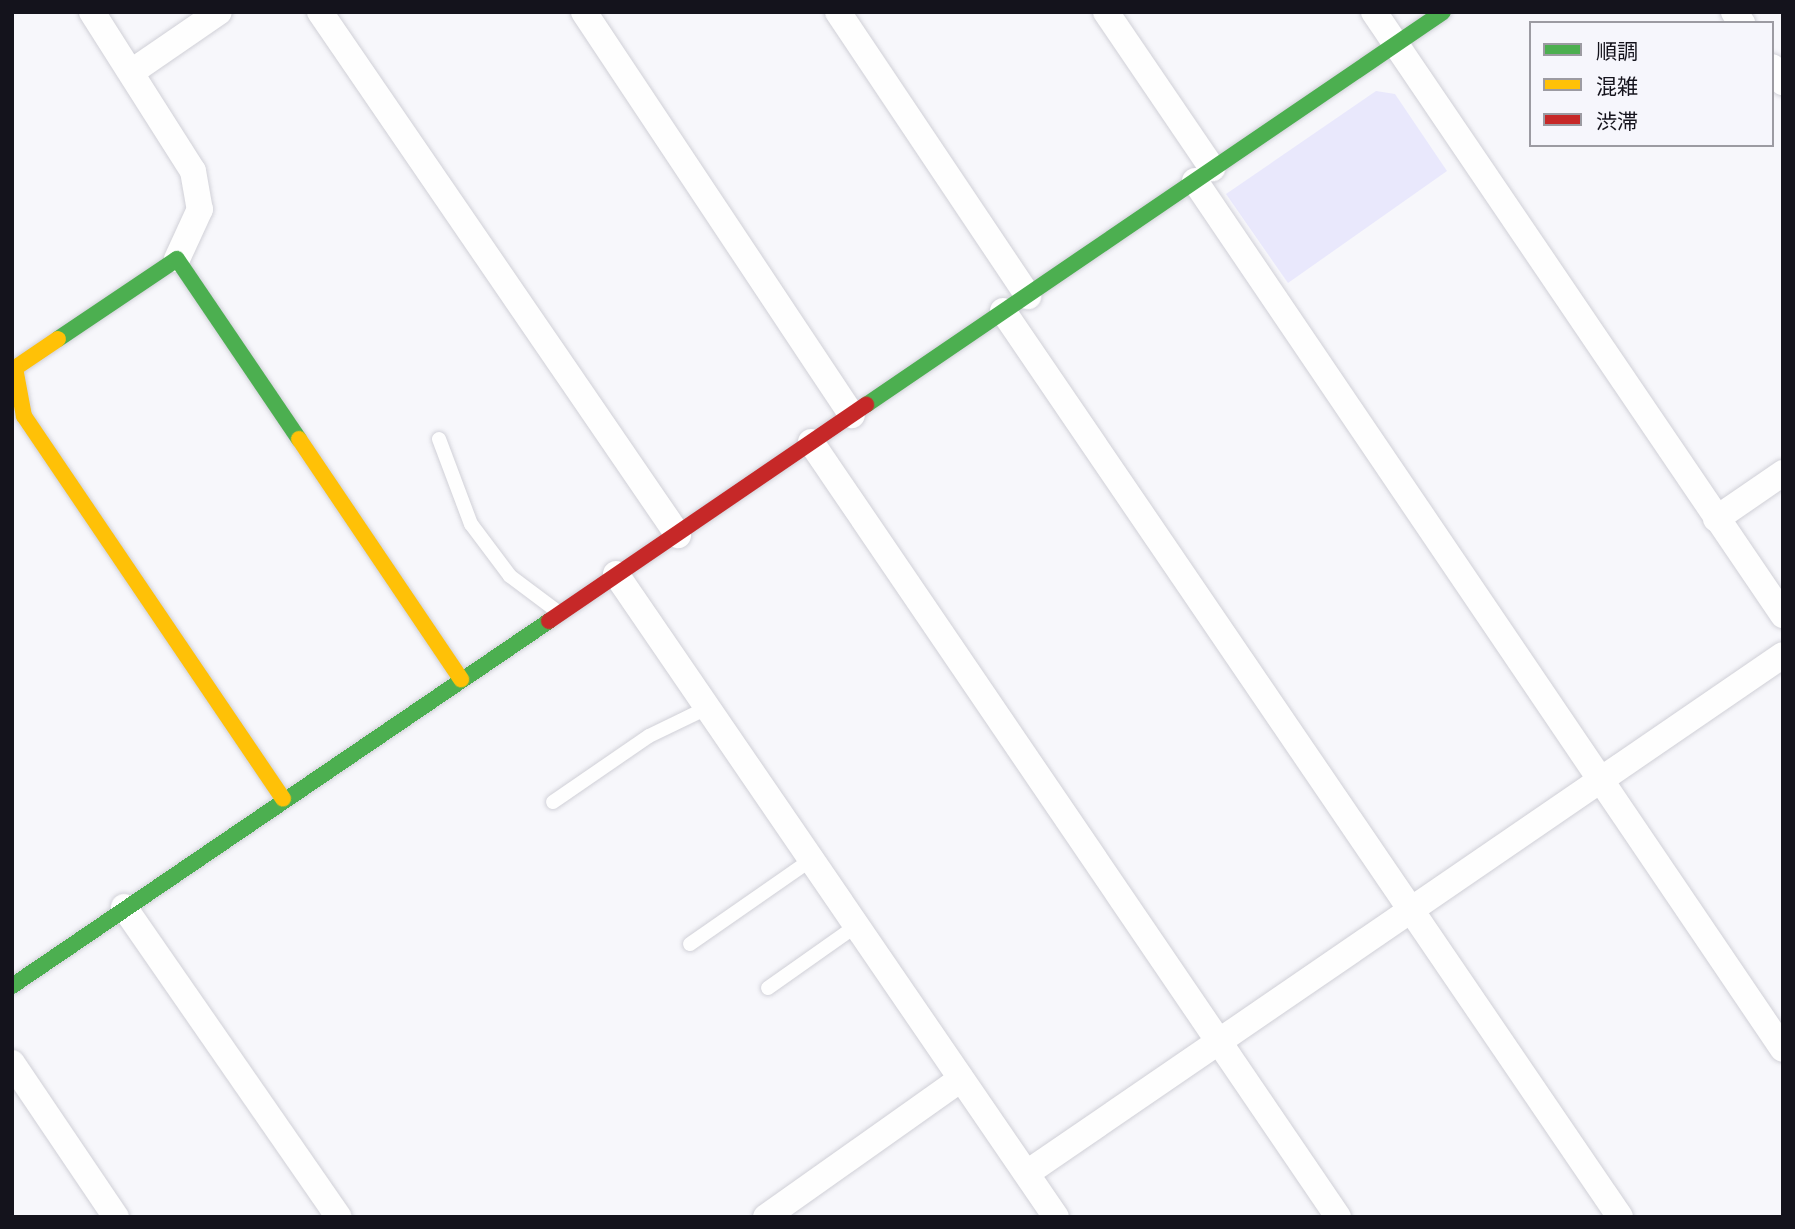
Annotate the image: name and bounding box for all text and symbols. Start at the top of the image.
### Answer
legend [1529,21,1774,147]
text: 順調 [1596,36,1638,64]
text: 混雑 [1596,71,1638,99]
text: 渋滞 [1596,106,1638,134]

